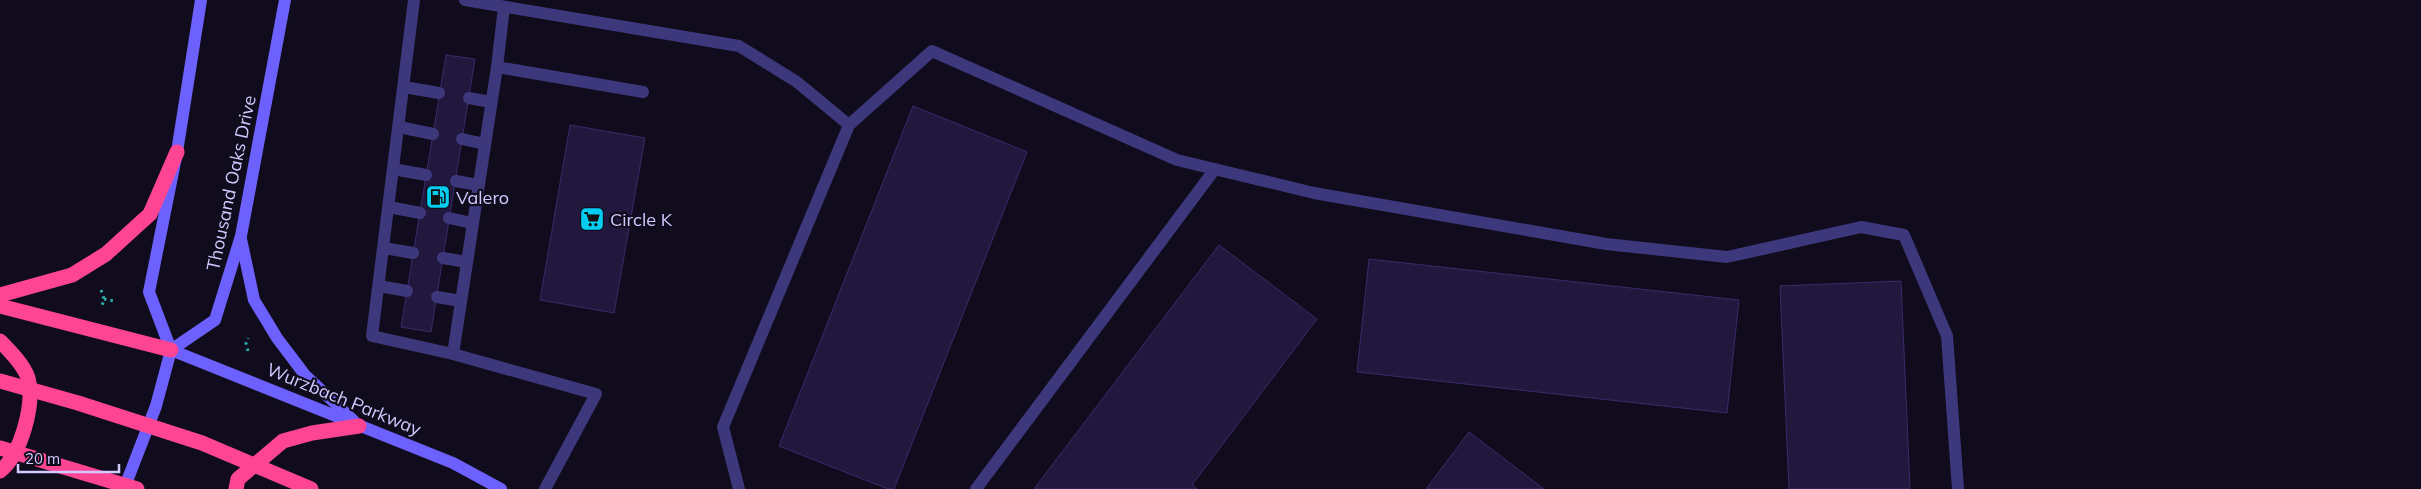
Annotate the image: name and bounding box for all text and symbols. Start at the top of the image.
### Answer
street label: Thousand Oaks Drive [201,93,261,273]
fuel station icon: Valero [425,184,451,210]
place label: Valero [456,186,509,209]
supermarket icon: Circle K [579,206,605,232]
place label: Circle K [610,208,673,231]
street label: Wurzbach Parkway [263,358,425,441]
scale bar [18,442,119,474]
text: 20 m [25,449,60,468]

